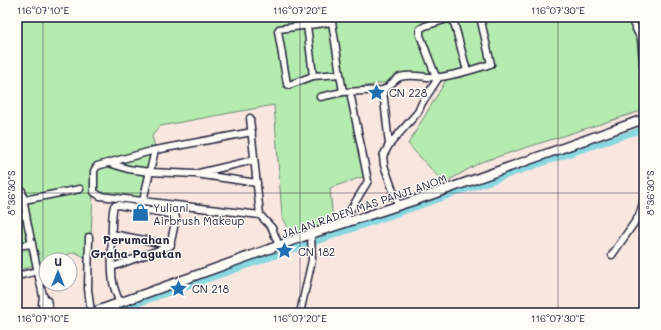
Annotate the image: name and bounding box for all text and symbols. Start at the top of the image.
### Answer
text: 116°07'10"E [17,3,70,17]
text: 116°07'20"E [273,3,327,17]
text: 116°07'30"E [531,3,585,17]
place icon: CN 228 [366,82,386,102]
place label: CN 228 [389,85,428,100]
text: 8°36'30"S [4,170,18,216]
text: 8°36'30"S [643,170,657,216]
street label: JALAN RADEN MAS PANJI ANOM [279,171,449,241]
place label: Yuliani Airbrush Makeup [153,200,244,228]
shop icon: Yuliani Airbrush Makeup [130,203,150,223]
district label: Perumahan Graha Pagutan [91,231,181,261]
place icon: CN 182 [275,241,295,261]
place label: CN 182 [298,244,335,259]
north arrow [38,252,78,292]
text: U [54,254,62,269]
place icon: CN 218 [169,278,189,298]
place label: CN 218 [192,281,230,296]
text: 116°07'10"E [17,311,70,325]
text: 116°07'20"E [273,311,327,325]
text: 116°07'30"E [531,311,585,325]

